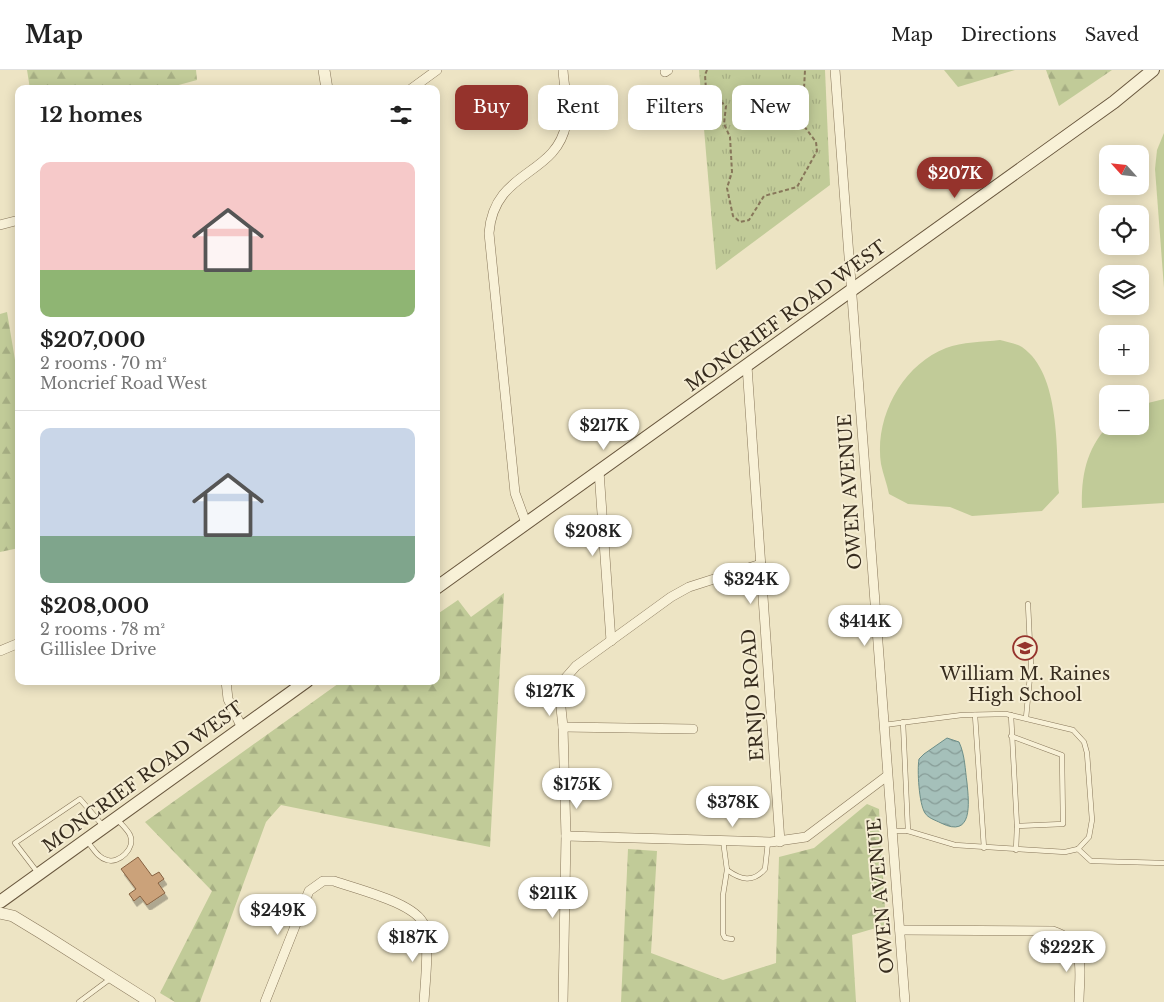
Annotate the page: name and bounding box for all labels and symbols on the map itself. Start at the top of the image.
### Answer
north arrow [1099,145,1149,195]
pin: $207K [920,156,990,199]
street label: MONCRIEF ROAD WEST [681,235,891,396]
pin: $217K [569,408,639,451]
street label: OWEN AVENUE [834,413,866,571]
pin: $208K [558,514,628,557]
pin: $324K [716,562,786,605]
pin: $414K [830,604,900,647]
street label: ERNJO ROAD [737,628,769,762]
school or university icon: William M. Raines High School [1012,635,1038,661]
place label: William M. Raines High School [939,663,1110,706]
pin: $127K [515,674,585,717]
street label: MONCRIEF ROAD WEST [38,696,248,857]
pin: $175K [542,768,612,810]
pin: $378K [698,786,768,828]
street label: OWEN AVENUE [863,817,899,975]
pin: $211K [518,876,588,919]
pin: $249K [243,894,313,936]
pin: $187K [378,920,448,963]
pin: $222K [1032,930,1102,973]

